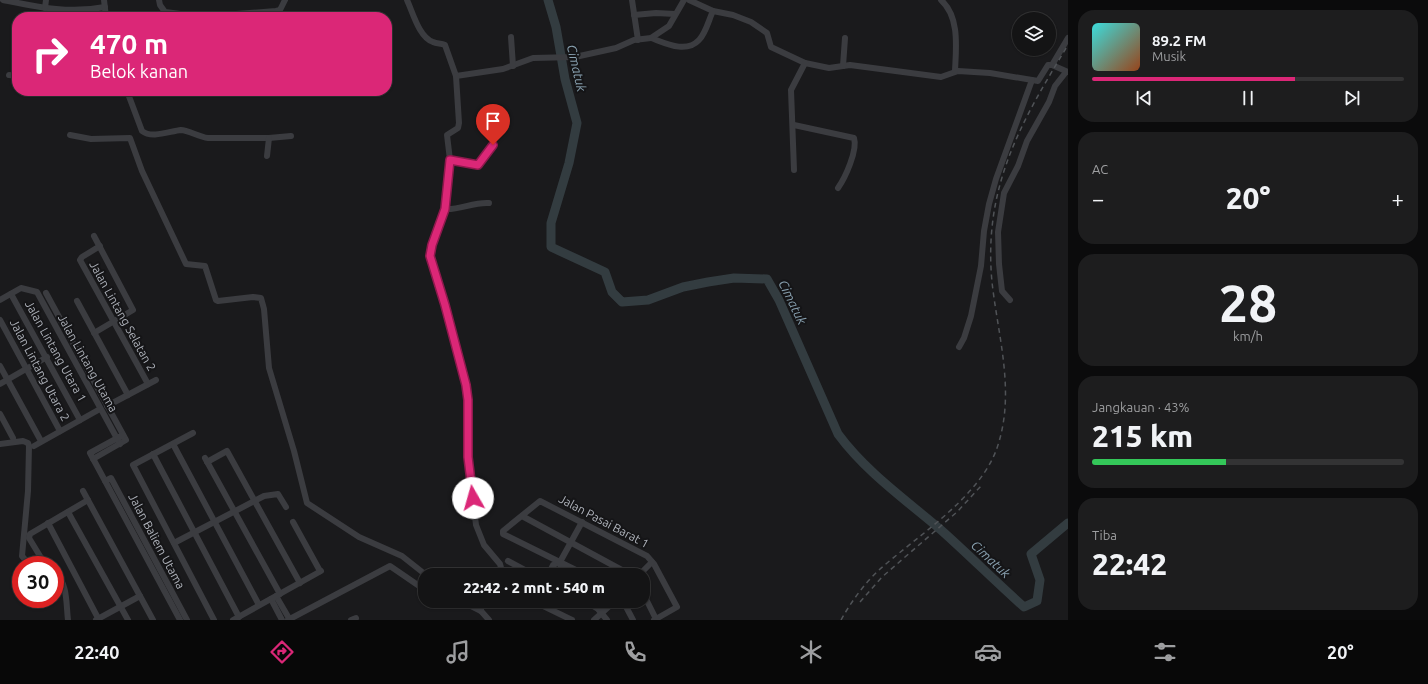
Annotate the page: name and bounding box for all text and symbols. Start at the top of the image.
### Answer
map controls [1012,12,1056,56]
button: layers [1012,12,1056,56]
icon: right [24,28,76,80]
text: 470 m [90,28,168,59]
text: 89.2 FM [1152,32,1206,49]
water label: Cimatuk [565,43,589,93]
text: Musik [1152,49,1186,63]
text: Belok kanan [90,61,188,81]
icon: previous [1133,87,1155,109]
icon: pause [1237,87,1259,109]
icon: next [1341,87,1363,109]
pin [476,104,510,145]
icon: arrive [482,110,504,132]
text: AC [1092,162,1108,176]
text: 20° [1226,181,1270,215]
text: − [1092,186,1104,211]
text: + [1392,186,1404,211]
street label: Jalan Lintang Selatan 2 [87,259,159,373]
text: 28 [1219,274,1277,332]
water label: Cimatuk [776,277,810,327]
street label: Jalan Lintang Utara 1 [23,298,89,404]
street label: Jalan Lintang Utama [56,312,120,414]
street label: Jalan Lintang Utara 2 [8,317,72,423]
text: km/h [1233,329,1263,343]
text: Jangkauan · 43% [1092,400,1190,414]
text: 215 km [1092,419,1193,453]
position arrow [452,477,494,519]
street label: Jalan Baliem Utama [126,491,188,591]
street label: Jalan Pasai Barat 1 [557,492,651,550]
text: Tiba [1092,528,1117,542]
water label: Cimatuk [969,538,1014,581]
text: 22:42 [1092,547,1167,581]
speed limit sign: 30 [12,556,64,608]
text: 22:42 · 2 mnt · 540 m [463,579,605,596]
icon: directions [268,638,296,666]
icon: music [444,638,472,666]
icon: phone [621,638,649,666]
icon: climate [797,638,825,666]
icon: car [974,638,1002,666]
icon: filters [1151,638,1179,666]
text: 22:40 [74,642,119,662]
text: 20° [1327,642,1354,662]

